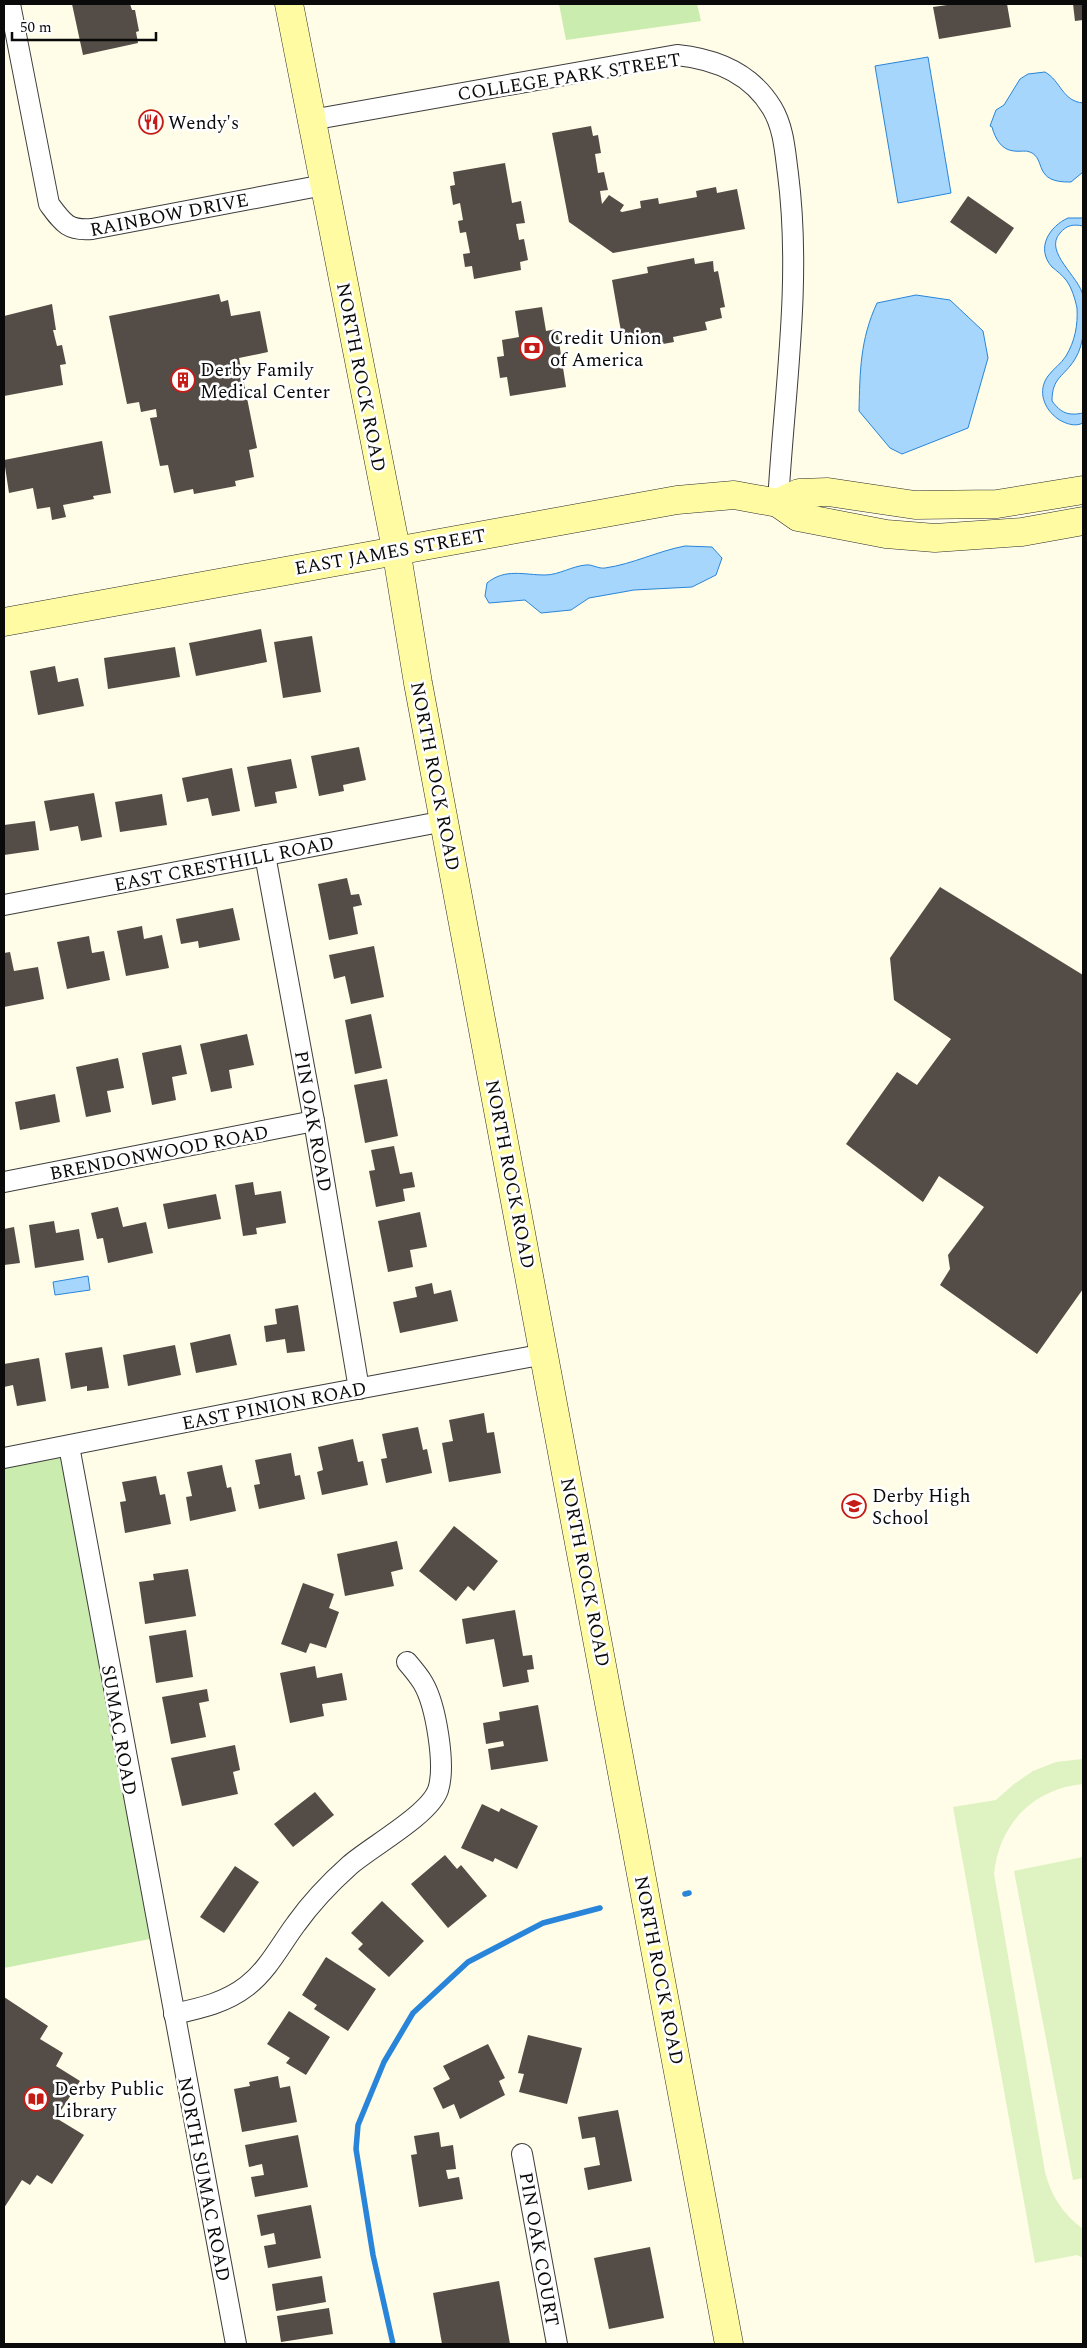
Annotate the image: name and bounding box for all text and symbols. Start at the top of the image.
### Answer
scale bar [12,10,156,42]
text: 50 m [20,16,52,39]
street label: COLLEGE PARK STREET [455,46,683,109]
restaurant icon: Wendy's [138,109,164,135]
place label: Wendy's [168,109,239,138]
street label: RAINBOW DRIVE [87,186,251,245]
street label: NORTH ROCK ROAD [328,280,393,474]
place label: Credit Union of America [550,324,662,375]
bank icon: Credit Union of America [519,335,545,361]
place label: Derby Family Medical Center [200,356,331,407]
building icon: Derby Family Medical Center [170,367,196,393]
street label: EAST JAMES STREET [292,521,488,584]
street label: NORTH ROCK ROAD [402,679,467,873]
street label: EAST CRESTHILL ROAD [112,829,337,900]
street label: PIN OAK ROAD [286,1048,339,1194]
street label: NORTH ROCK ROAD [477,1077,542,1271]
street label: BRENDONWOOD ROAD [47,1118,271,1189]
street label: EAST PINION ROAD [179,1374,369,1439]
street label: NORTH ROCK ROAD [552,1475,617,1669]
place label: Derby High School [872,1482,971,1533]
school or university icon: Derby High School [841,1493,867,1519]
street label: SUMAC ROAD [93,1663,144,1798]
street label: NORTH ROCK ROAD [626,1873,691,2067]
street label: NORTH SUMAC ROAD [169,2074,238,2284]
place label: Derby Public Library [54,2075,164,2126]
library icon: Derby Public Library [23,2086,49,2112]
street label: PIN OAK COURT [511,2170,566,2329]

